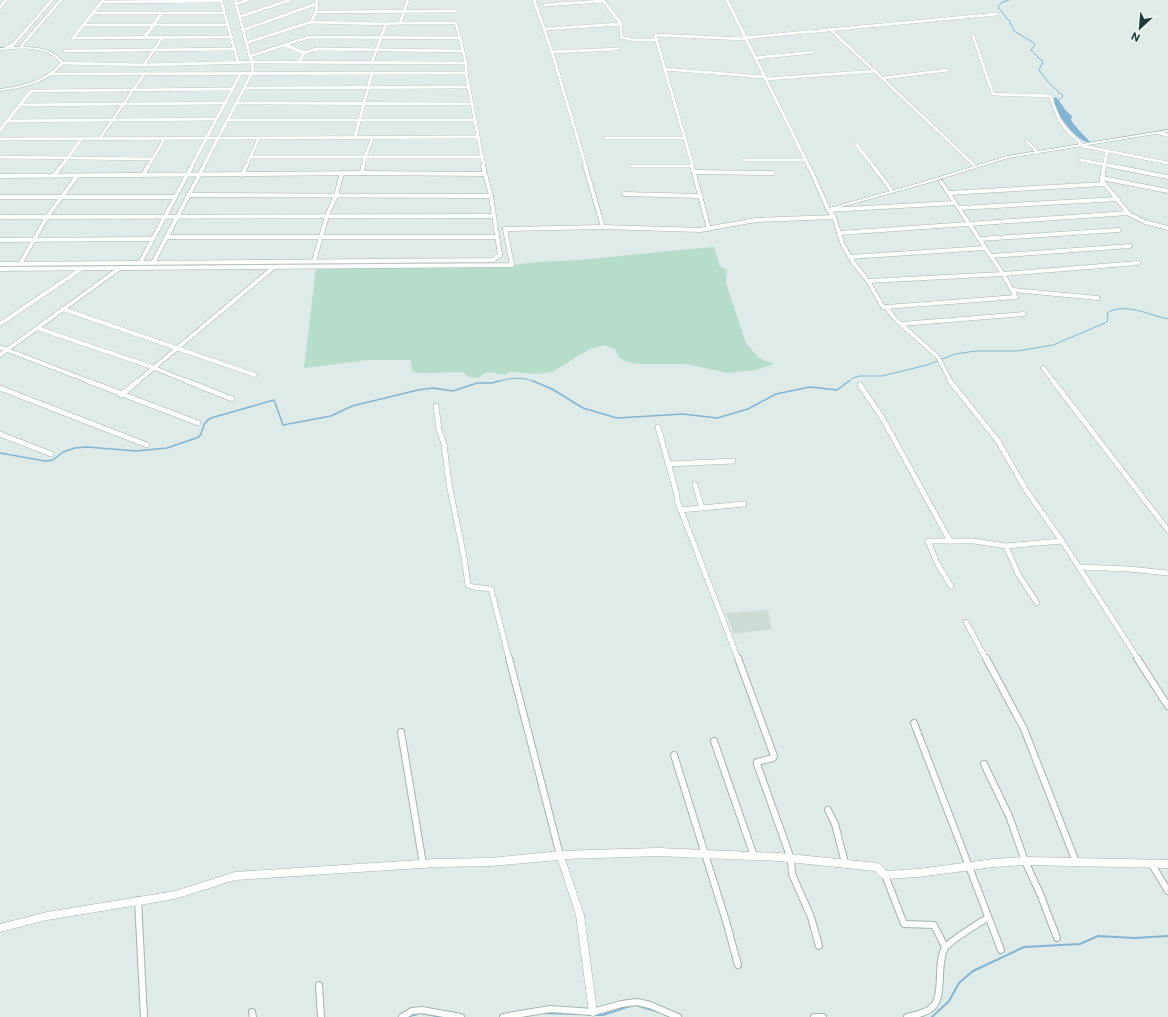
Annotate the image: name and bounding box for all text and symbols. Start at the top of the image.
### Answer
north arrow [1120,8,1160,48]
text: N [1129,30,1142,45]

